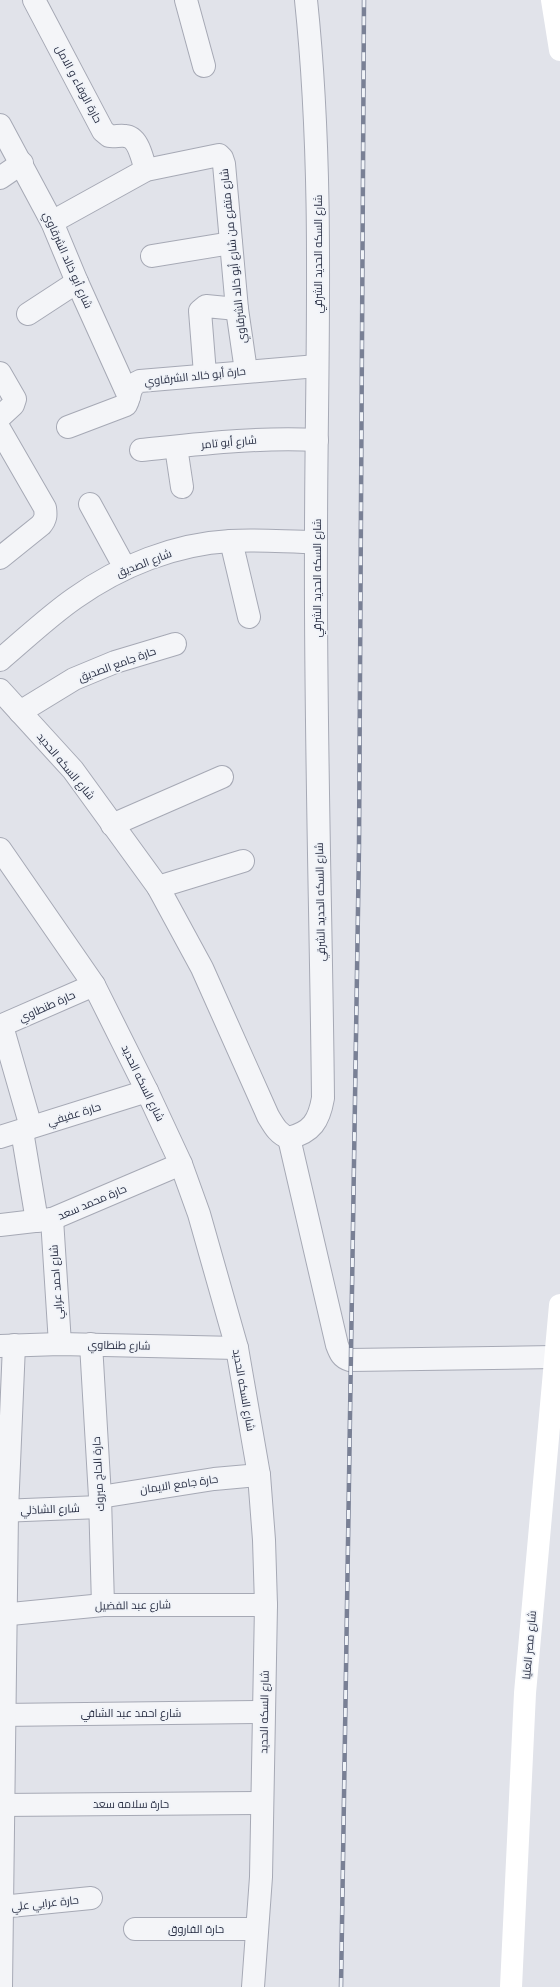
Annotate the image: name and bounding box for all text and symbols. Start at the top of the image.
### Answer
street label: حارة الوفاء و الامل [52,43,105,126]
street label: شارع متفرع من شارع أبو خالد الشرقاوي [217,168,251,344]
street label: شارع السكه الحديد الشرقي [311,195,327,313]
street label: شارع أبو خالد الشرقاوي [38,209,96,311]
street label: حارة أبو خالد الشرقاوي [144,364,247,390]
street label: شارع أبو تامر [200,433,257,452]
street label: شارع السكه الحديد الشرقي [310,519,326,637]
street label: شارع الصديق [114,546,174,581]
street label: حارة جامع الصديق [76,643,158,685]
street label: شارع السكه الحديد [33,730,98,803]
street label: شارع السكه الحديد الشرقي [312,842,330,962]
street label: حارة طنطاوي [17,987,78,1026]
street label: شارع السكه الحديد [118,1042,168,1124]
street label: حارة عفيفي [46,1099,103,1131]
street label: حارة محمد سعد [56,1181,129,1224]
street label: شارع احمد عرابي [46,1244,68,1320]
street label: شارع طنطاوي [87,1337,151,1355]
street label: شارع السكه الحديد [229,1348,258,1432]
street label: حارة الحاج مبروك [89,1436,108,1512]
street label: حارة جامع الايمان [139,1472,219,1497]
street label: شارع الشاذلي [20,1501,80,1519]
street label: شارع عبد الفضيل [95,1597,171,1614]
street label: شارع مصر العليا [519,1610,540,1680]
street label: شارع السكه الحديد [256,1670,273,1754]
street label: شارع احمد عبد الشافي [81,1706,181,1722]
street label: حارة سلامه سعد [93,1797,169,1812]
street label: حارة عرابي علي [11,1892,80,1915]
street label: حارة الفاروق [168,1922,224,1937]

